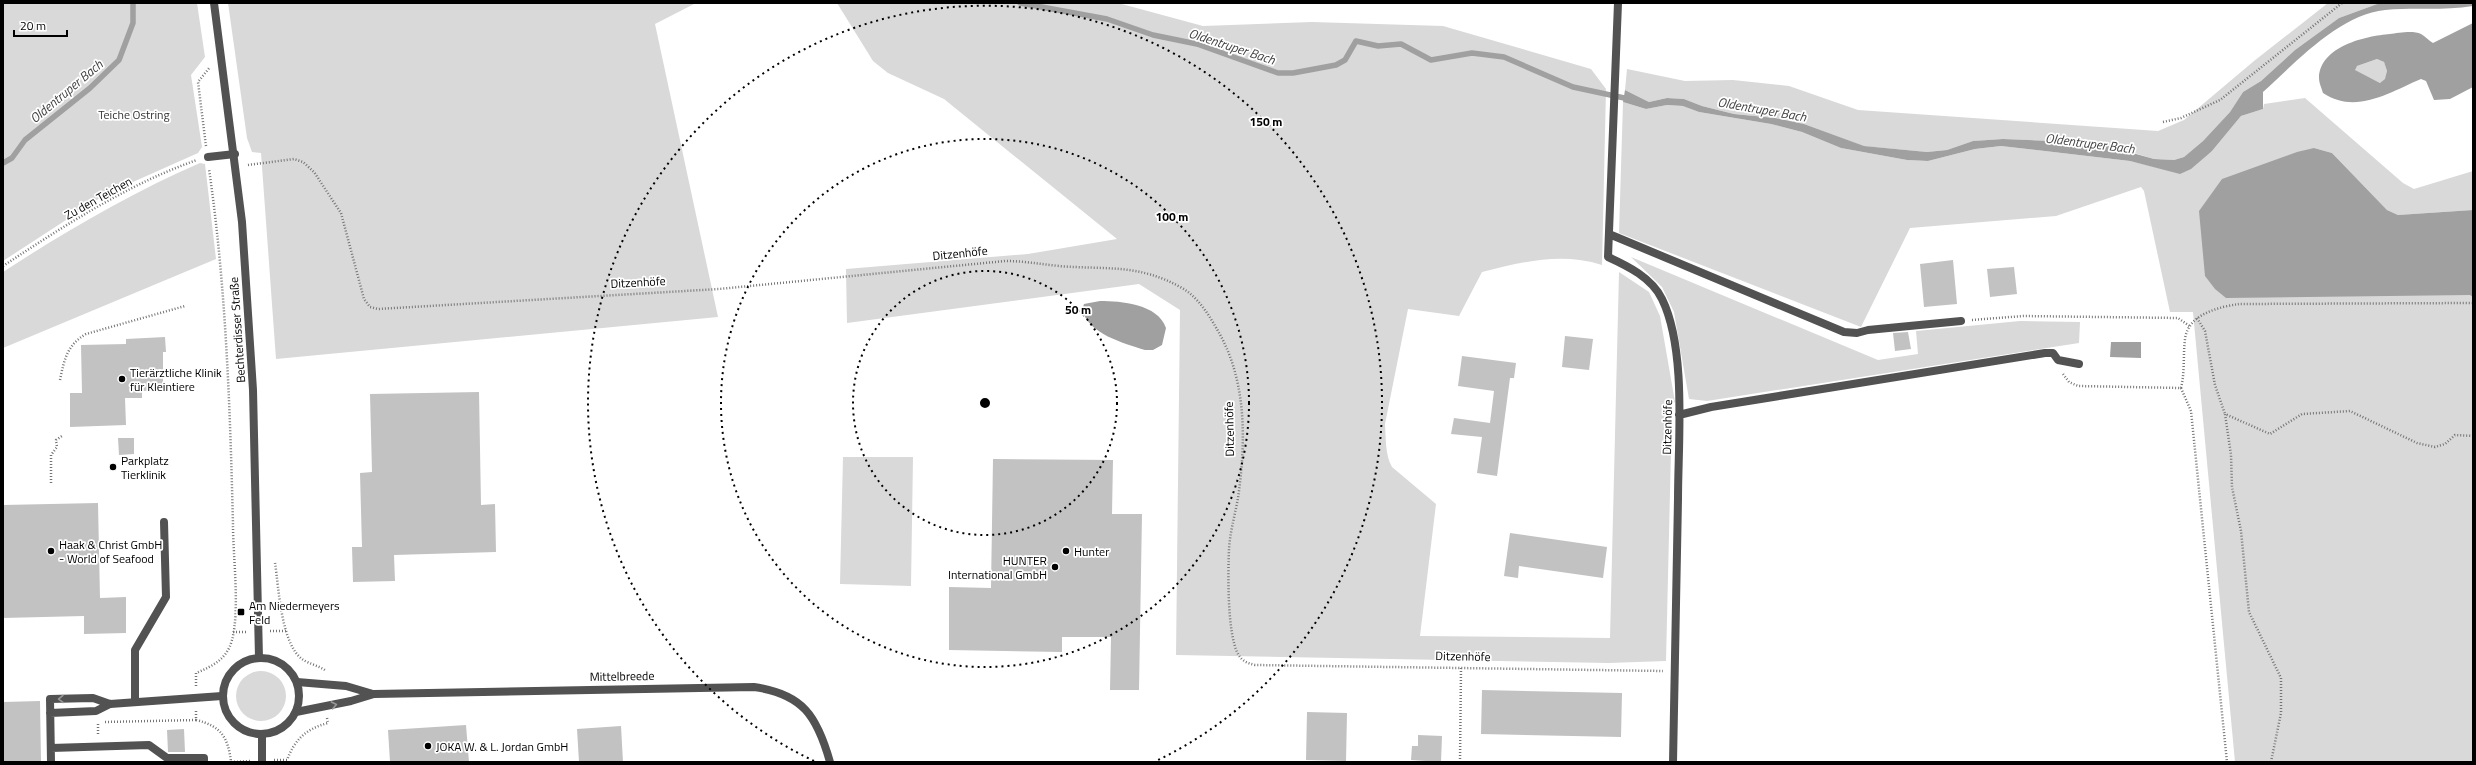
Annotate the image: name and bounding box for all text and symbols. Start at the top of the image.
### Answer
scale bar [14,12,67,38]
text: 20 m [20,16,46,35]
water label: Oldentruper Bach [1186,23,1278,70]
water label: Oldentruper Bach [25,54,107,128]
water label: Oldentruper Bach [1716,91,1808,127]
park label: Teiche Ostring [98,105,170,124]
text: 150 m [1250,112,1282,131]
water label: Oldentruper Bach [2044,128,2136,158]
street label: Zu den Teichen [61,172,135,224]
text: 100 m [1156,207,1188,226]
street label: Ditzenhöfe [932,241,988,265]
street label: Ditzenhöfe [610,271,666,293]
street label: Bechterdisser Straße [224,276,250,384]
text: 50 m [1065,300,1091,319]
place label: Tierärztliche Klinik für Kleintiere [130,363,222,396]
marker: Tierärztliche Klinik für Kleintiere [117,374,127,384]
centre of rings [978,396,992,410]
street label: Ditzenhöfe [1657,399,1677,455]
street label: Ditzenhöfe [1219,401,1239,457]
place label: Parkplatz Tierklinik [121,451,169,484]
marker: Parkplatz Tierklinik [108,462,118,472]
place label: Haak & Christ GmbH - World of Seafood [59,535,162,568]
place label: Hunter [1074,542,1109,561]
marker: Haak & Christ GmbH - World of Seafood [46,546,56,556]
marker: Hunter [1061,546,1071,556]
place label: HUNTER International GmbH [948,551,1047,584]
marker: HUNTER International GmbH [1050,562,1060,572]
place label: Am Niedermeyers Feld [249,596,340,629]
marker: Am Niedermeyers Feld [236,607,246,617]
street label: Ditzenhöfe [1435,646,1491,666]
street label: Mittelbreede [589,666,655,686]
one-way arrow [58,695,64,703]
one-way arrow [331,701,337,709]
place label: JOKA W. & L. Jordan GmbH [436,737,568,756]
marker: JOKA W. & L. Jordan GmbH [423,741,433,751]

